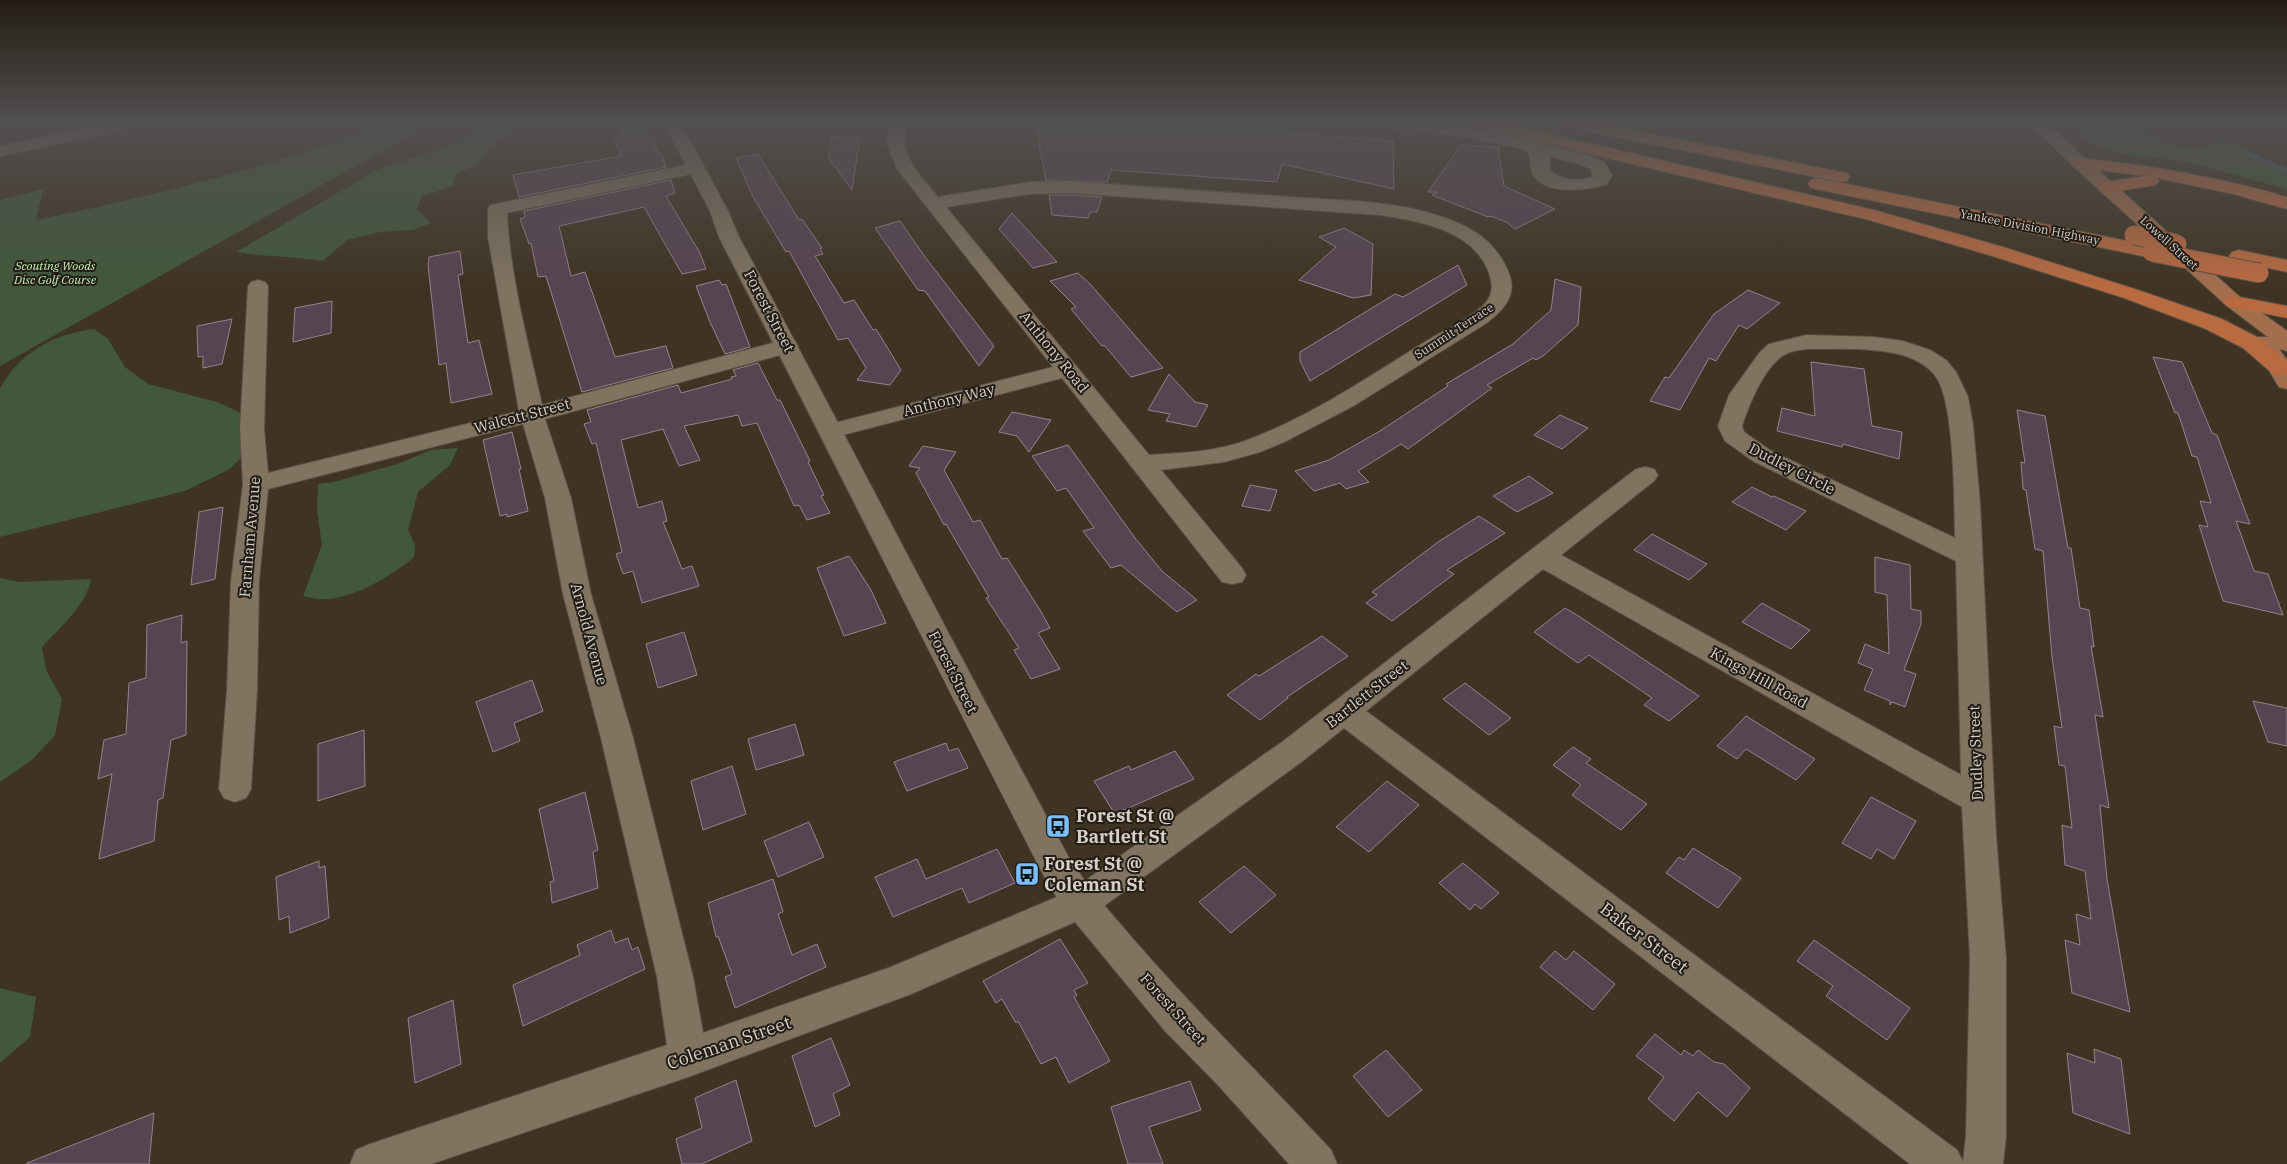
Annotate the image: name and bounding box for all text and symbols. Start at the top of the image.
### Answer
street label: Yankee Division Highway [1959,206,2102,248]
street label: Lowell Street [2137,213,2202,273]
park label: Scouting Woods Disc Golf Course [13,258,97,287]
street label: Forest Street [740,267,799,355]
street label: Summit Terrace [1411,299,1496,362]
street label: Anthony Road [1016,307,1093,396]
street label: Anthony Way [901,379,997,420]
street label: Walcott Street [472,394,572,437]
street label: Dudley Circle [1746,439,1839,498]
street label: Farnham Avenue [235,476,264,598]
street label: Arnold Avenue [567,581,612,687]
street label: Forest Street [925,627,982,716]
street label: Kings Hill Road [1707,643,1811,712]
street label: Bartlett Street [1322,656,1412,732]
street label: Dudley Street [1964,705,1987,801]
place label: Forest St @ Bartlett St [1076,804,1175,848]
bus stop icon: Forest St @ Bartlett St [1045,813,1071,839]
place label: Forest St @ Coleman St [1044,852,1144,896]
bus stop icon: Forest St @ Coleman St [1014,861,1040,887]
street label: Baker Street [1596,897,1693,978]
street label: Forest Street [1136,969,1211,1048]
street label: Coleman Street [664,1011,794,1075]

